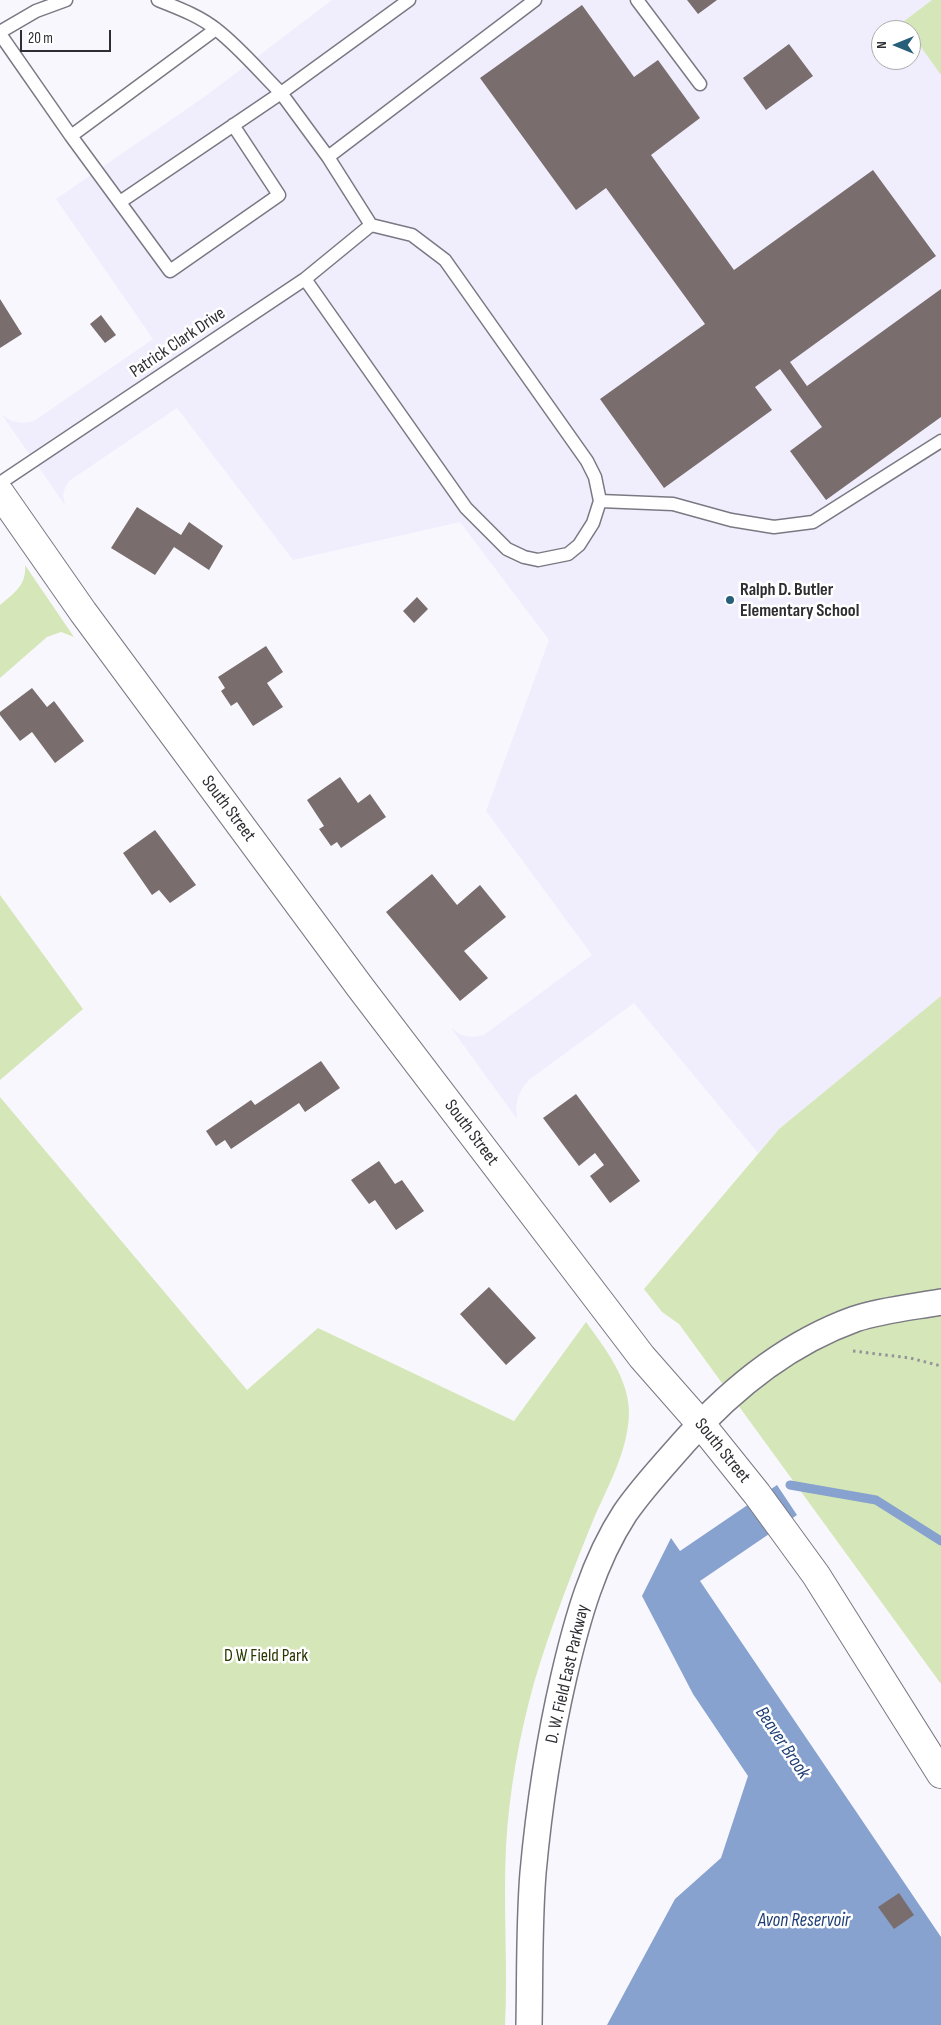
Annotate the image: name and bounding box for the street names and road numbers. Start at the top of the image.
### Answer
street label: Patrick Clark Drive [126,303,230,383]
street label: South Street [196,772,260,846]
street label: South Street [439,1096,503,1170]
street label: South Street [689,1414,755,1488]
street label: D. W. Field East Parkway [542,1602,594,1746]

